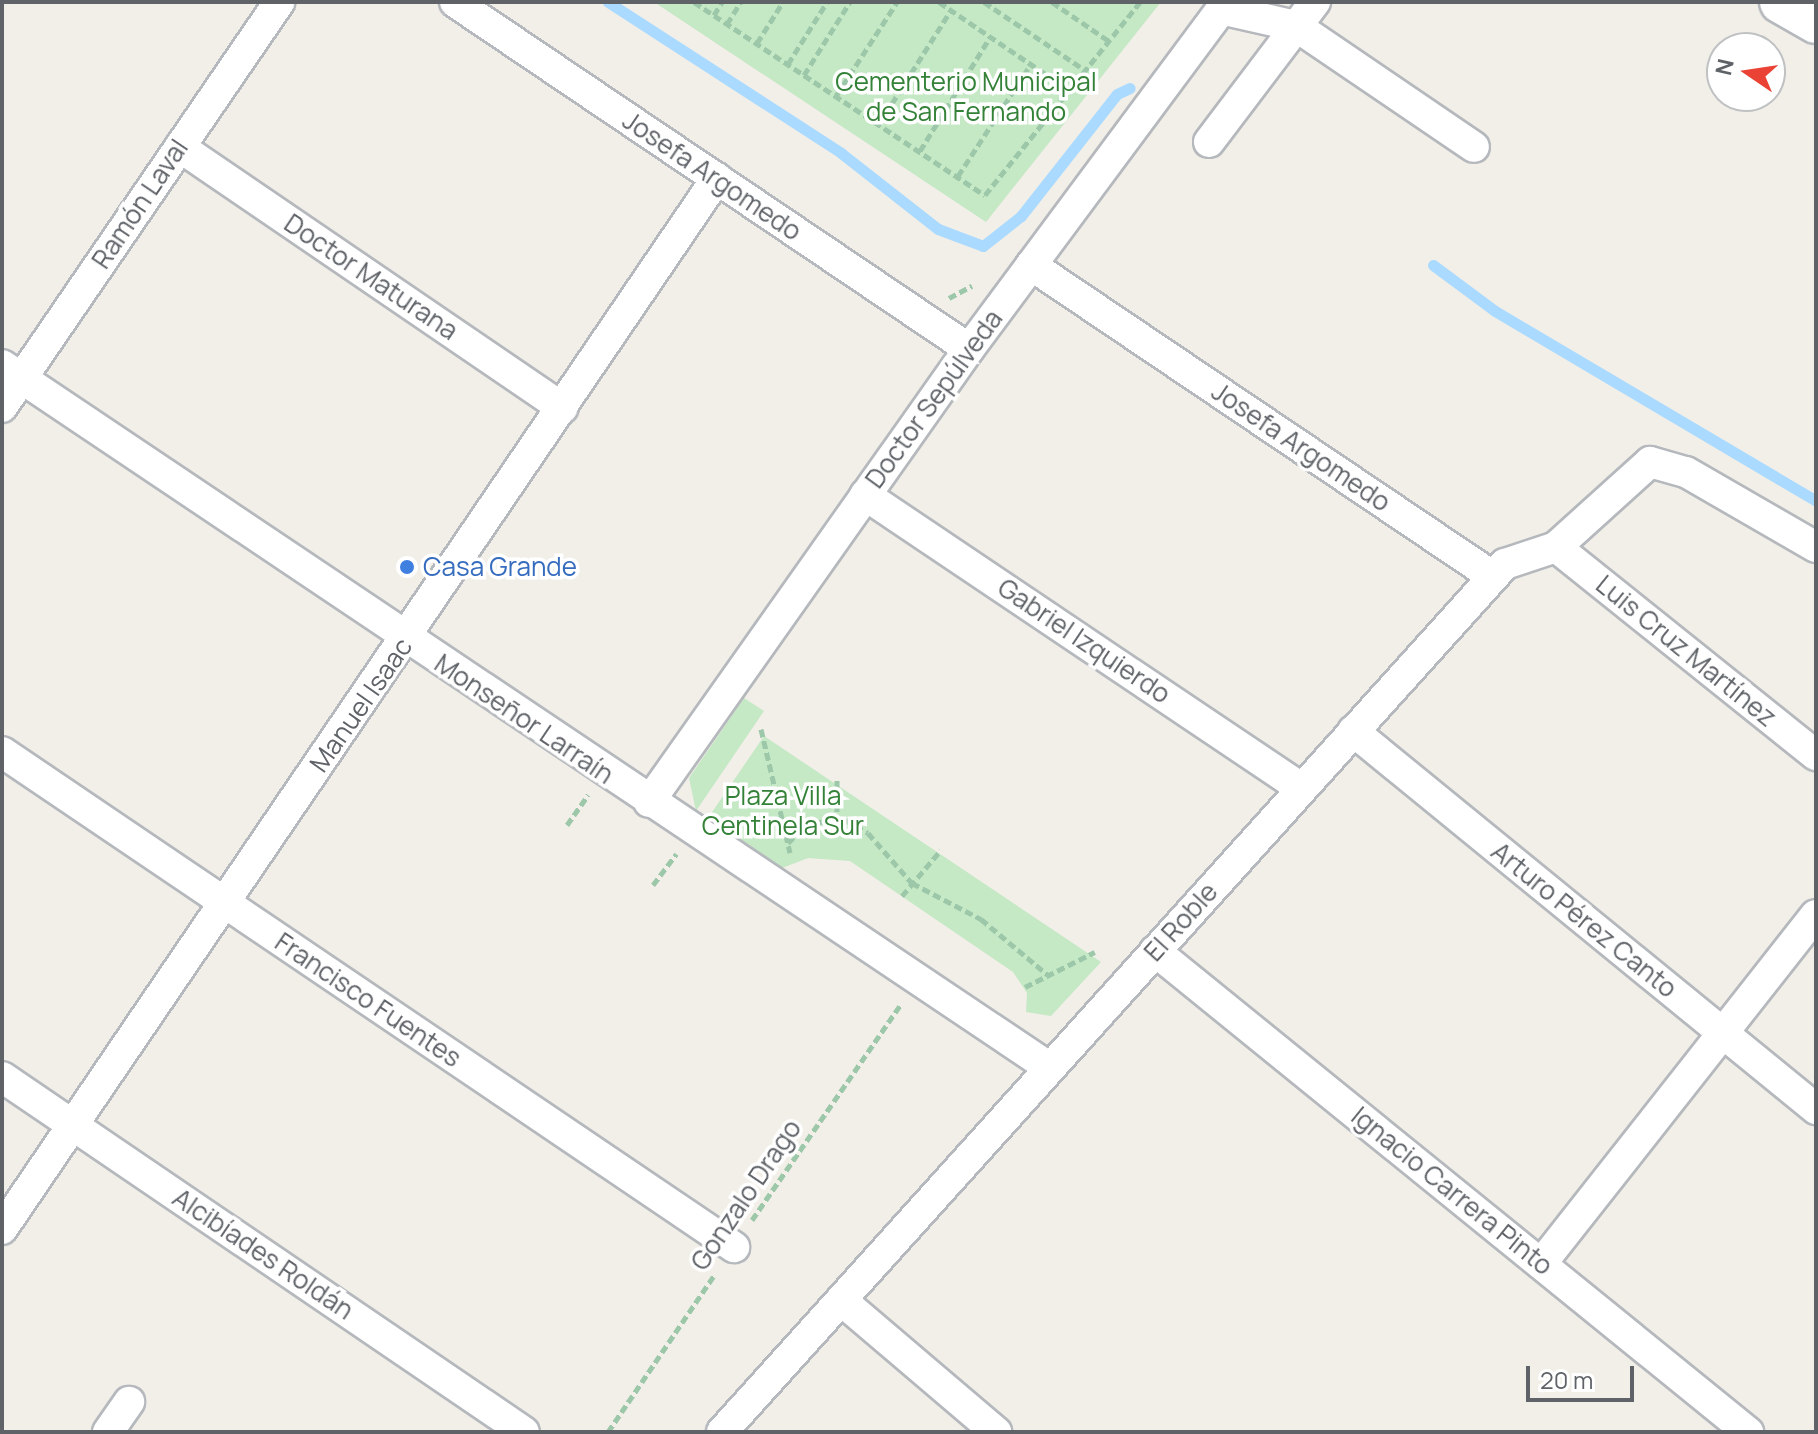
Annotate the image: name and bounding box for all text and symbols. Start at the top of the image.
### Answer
north arrow [1706,32,1786,112]
text: N [1708,56,1741,78]
park label: Cementerio Municipal de San Fernando [835,66,1097,128]
street label: Josefa Argomedo [617,105,807,247]
street label: Ramón Laval [85,134,195,274]
street label: Doctor Maturana [278,207,464,347]
street label: Doctor Sepúlveda [859,304,1009,494]
street label: Josefa Argomedo [1206,376,1396,518]
place label: Casa Grande [423,551,577,583]
marker: Casa Grande [398,558,416,576]
street label: Luis Cruz Martínez [1590,569,1782,733]
street label: Gabriel Izquierdo [992,572,1176,710]
street label: Manuel Isaac [303,632,419,778]
street label: Monseñor Larraín [429,648,619,790]
park label: Plaza Villa Centinela Sur [702,780,864,842]
street label: Arturo Pérez Canto [1485,836,1683,1004]
street label: El Roble [1138,876,1224,968]
street label: Francisco Fuentes [269,926,467,1074]
street label: Ignacio Carrera Pinto [1345,1100,1559,1282]
street label: Gonzalo Drago [684,1114,808,1276]
street label: Alcibíades Roldán [167,1182,359,1326]
scale bar [1530,1350,1638,1400]
text: 20 m [1540,1363,1593,1396]

